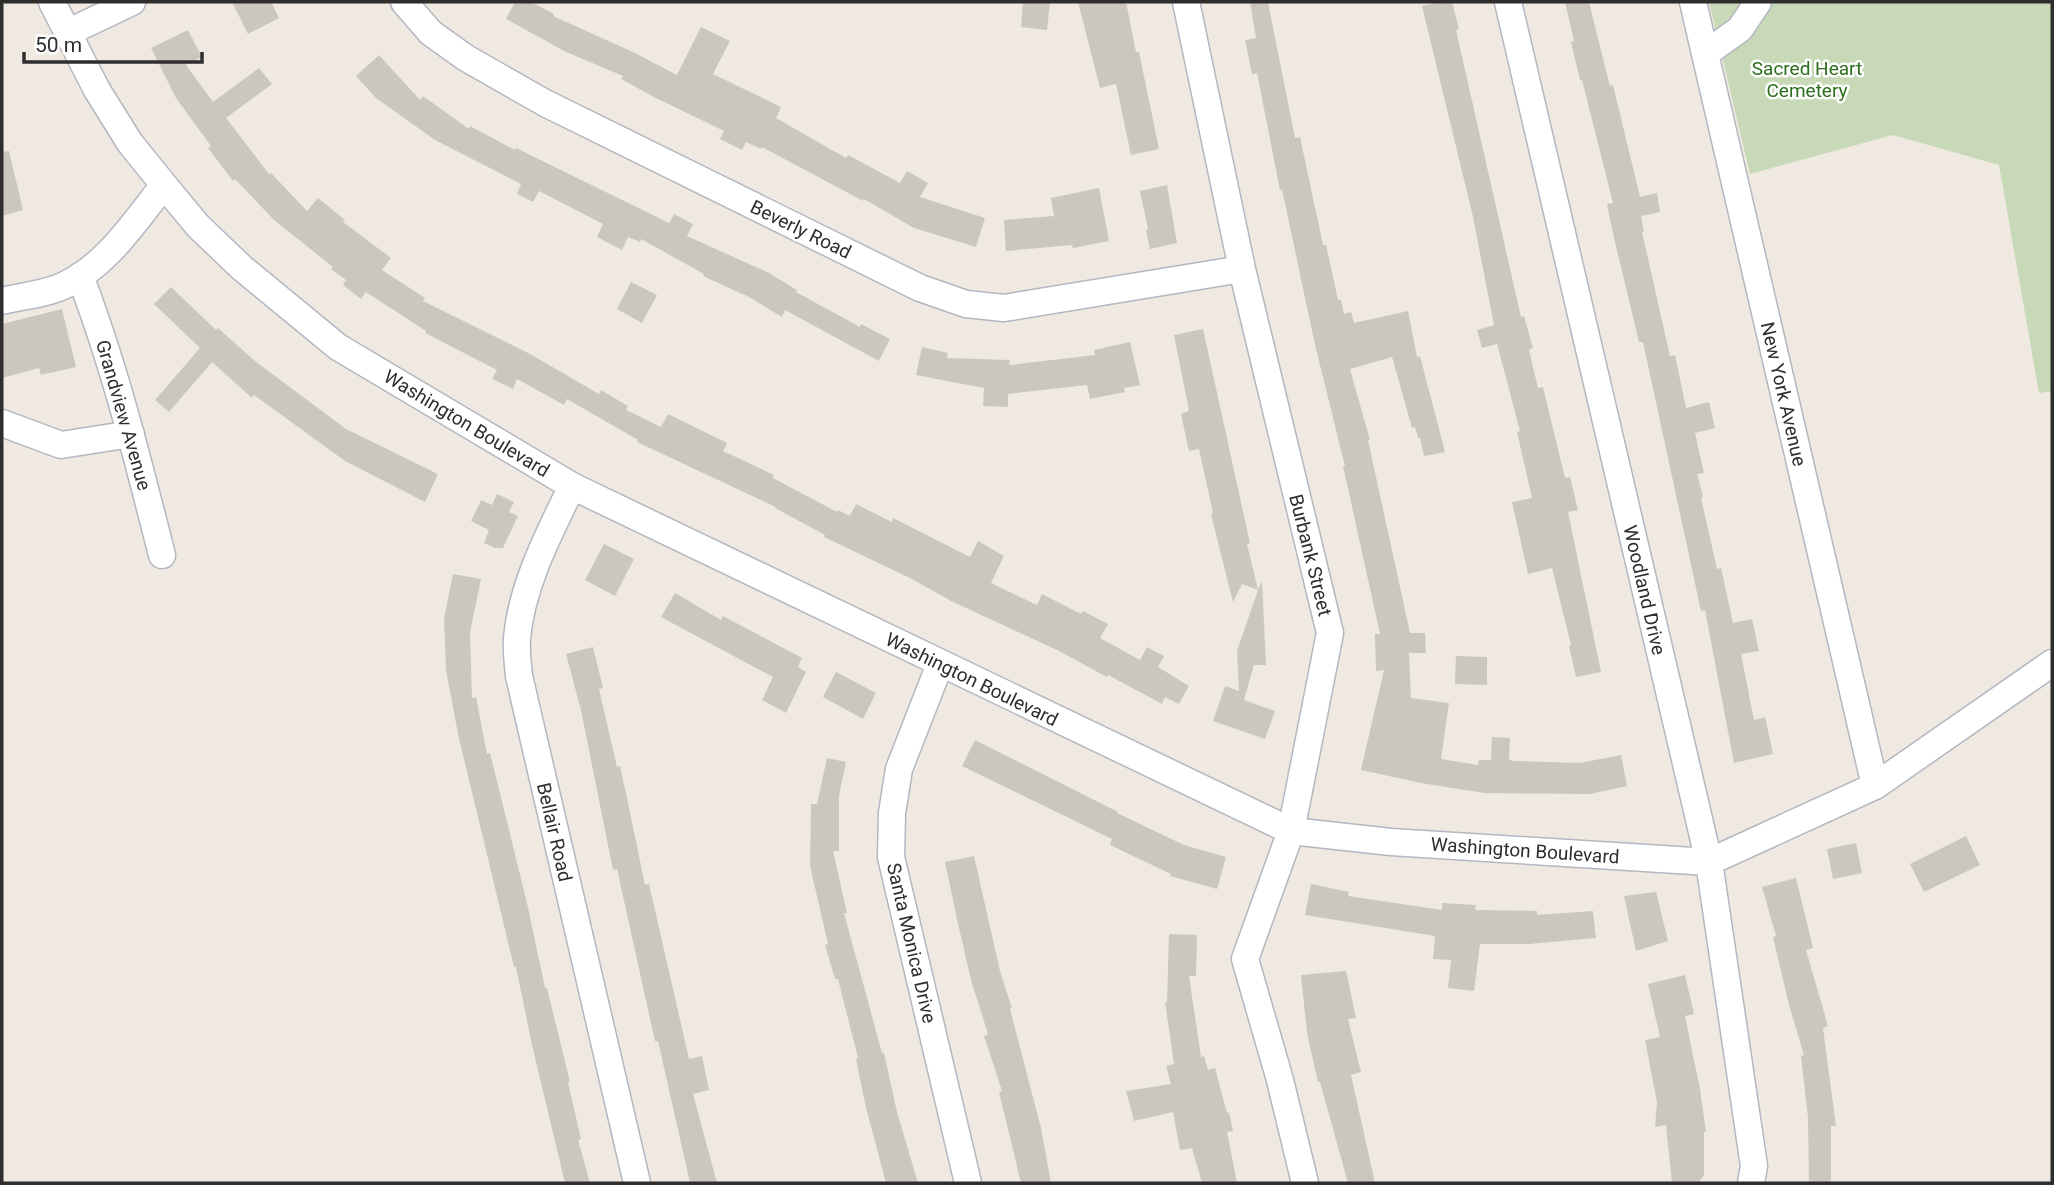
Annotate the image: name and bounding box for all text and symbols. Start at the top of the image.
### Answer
scale bar [24,21,203,65]
text: 50 m [35,33,82,57]
park label: Sacred Heart Cemetery [1752,57,1862,102]
street label: Beverly Road [747,195,855,264]
street label: New York Avenue [1756,320,1811,468]
street label: Grandview Avenue [91,337,156,493]
street label: Washington Boulevard [380,365,554,482]
street label: Burbank Street [1284,492,1337,618]
street label: Woodland Drive [1618,523,1671,657]
street label: Washington Boulevard [882,628,1062,731]
street label: Bellair Road [532,780,577,884]
street label: Washington Boulevard [1430,832,1620,869]
street label: Santa Monica Drive [882,861,941,1025]

